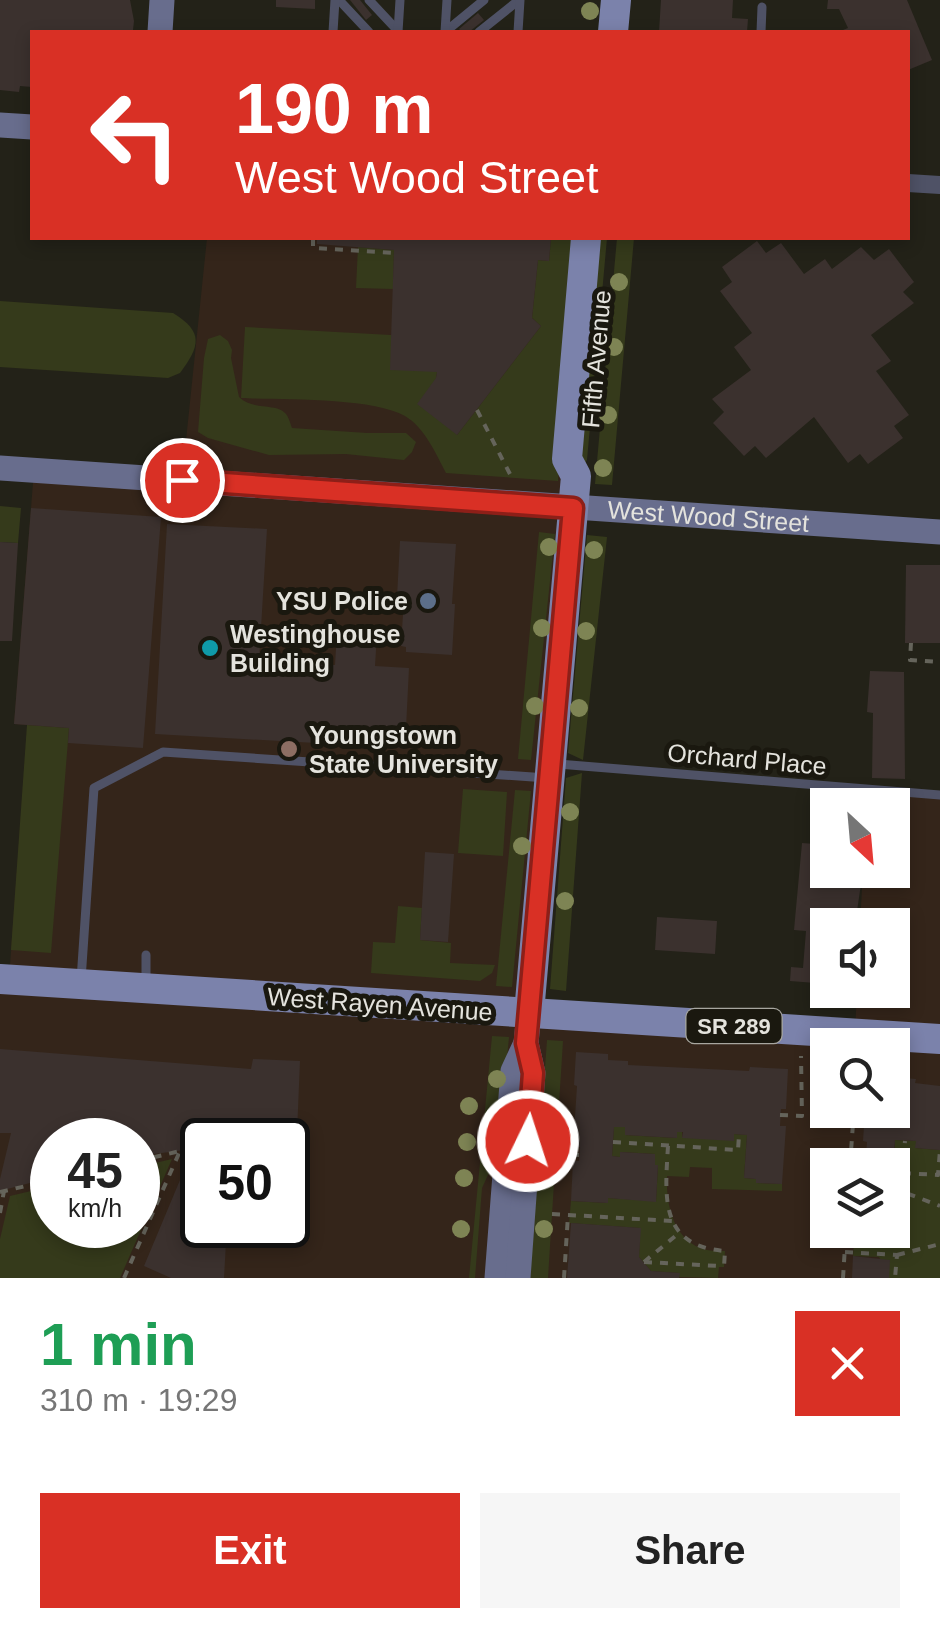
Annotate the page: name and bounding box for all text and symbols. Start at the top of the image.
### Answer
icon: left [70,70,200,200]
text: 190 m [235,70,433,148]
text: West Wood Street [235,152,599,203]
street label: Fifth Avenue [576,289,616,429]
pin [140,438,225,523]
icon: arrive [155,453,210,508]
street label: West Wood Street [607,495,810,537]
place label: YSU Police [276,587,408,615]
marker: YSU Police [417,590,439,612]
place label: Westinghouse Building [230,620,400,677]
marker: Westinghouse Building [199,637,221,659]
place label: Youngstown State University [309,721,498,778]
marker: Youngstown State University [278,738,300,760]
street label: Orchard Place [666,738,828,780]
north arrow [810,788,910,888]
map controls [810,788,910,1248]
button: sound [810,908,910,1008]
street label: West Rayen Avenue [266,982,494,1026]
road number: SR 289 [686,1009,782,1043]
button: search [810,1028,910,1128]
position arrow [476,1089,580,1193]
speed limit sign: 50 [180,1118,310,1248]
text: 45 [67,1143,123,1199]
button: layers [810,1148,910,1248]
text: km/h [68,1194,122,1222]
text: 1 min [40,1311,197,1378]
button: close [795,1311,900,1416]
text: 310 m · 19:29 [40,1382,237,1418]
button: Exit [40,1493,460,1608]
button: Share [480,1493,900,1608]

